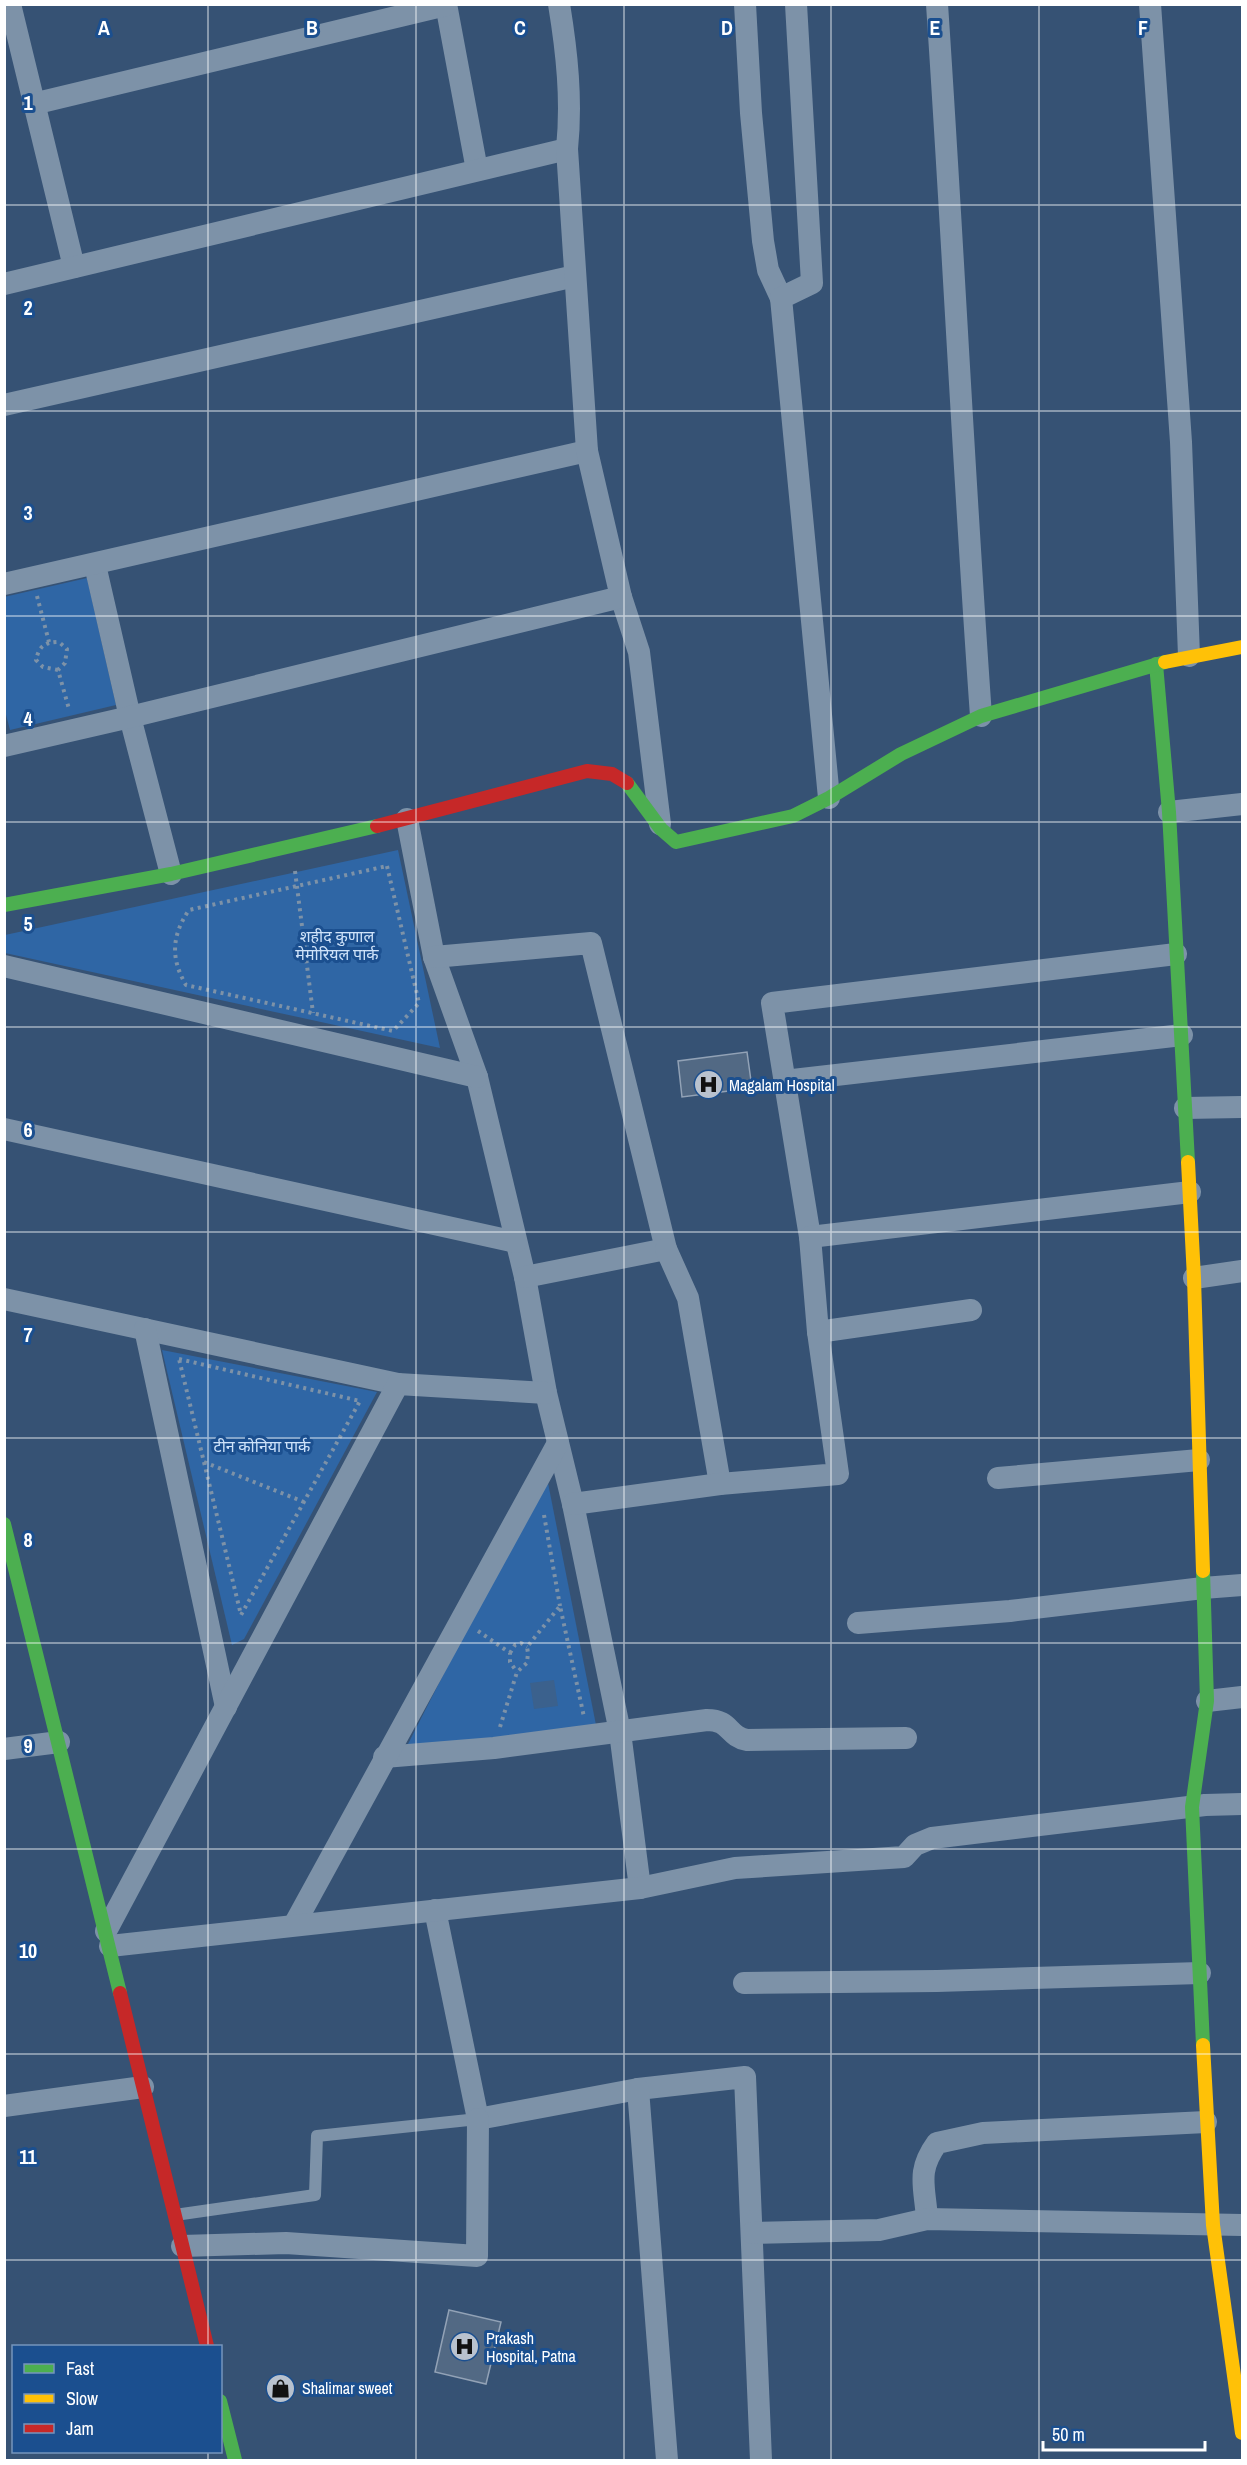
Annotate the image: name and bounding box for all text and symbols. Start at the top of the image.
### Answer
text: A [98,14,110,41]
text: B [306,14,318,41]
text: C [514,14,526,41]
text: D [721,14,733,41]
text: E [930,14,941,41]
text: F [1138,14,1148,41]
text: 1 [23,89,33,116]
text: 2 [23,294,33,321]
text: 3 [23,499,33,526]
text: 4 [23,705,33,732]
text: 5 [23,910,33,937]
park label: शहीद कुणाल मेमोरियल पार्क [295,925,379,965]
hospital icon: Magalam Hospital [692,1069,724,1101]
place label: Magalam Hospital [729,1074,835,1096]
text: 6 [23,1116,33,1143]
text: 7 [23,1321,33,1348]
park label: टीन कोनिया पार्क [214,1435,311,1457]
text: 8 [23,1526,33,1553]
text: 9 [23,1732,33,1759]
text: 10 [19,1937,37,1964]
text: 11 [19,2143,38,2170]
place label: Prakash Hospital, Patna [486,2327,576,2367]
hospital icon: Prakash Hospital, Patna [449,2331,481,2363]
legend [12,2345,222,2453]
text: Fast [66,2356,94,2381]
shop icon: Shalimar sweet [265,2372,297,2404]
place label: Shalimar sweet [302,2377,393,2399]
text: Slow [66,2386,98,2411]
scale bar [1043,2414,1205,2452]
text: Jam [66,2416,94,2441]
text: 50 m [1052,2422,1085,2447]

